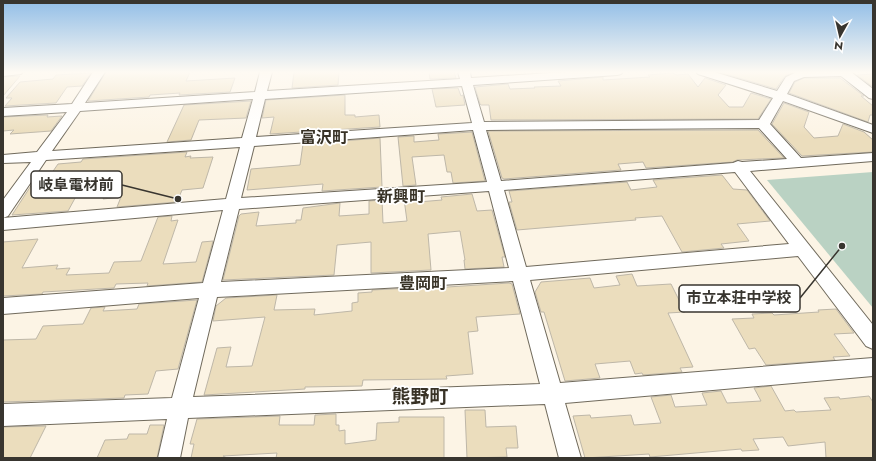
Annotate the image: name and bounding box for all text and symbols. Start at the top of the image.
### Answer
north arrow [820,16,860,56]
text: N [833,37,844,54]
district label: 富沢町 [300,126,348,149]
callout: 岐阜電材前 [31,171,122,198]
text: 岐阜電材前 [38,174,114,196]
district label: 新興町 [377,185,425,208]
district label: 豊岡町 [399,272,447,295]
callout: 市立本荘中学校 [679,285,800,312]
text: 市立本荘中学校 [686,287,792,309]
district label: 熊野町 [391,383,449,410]

